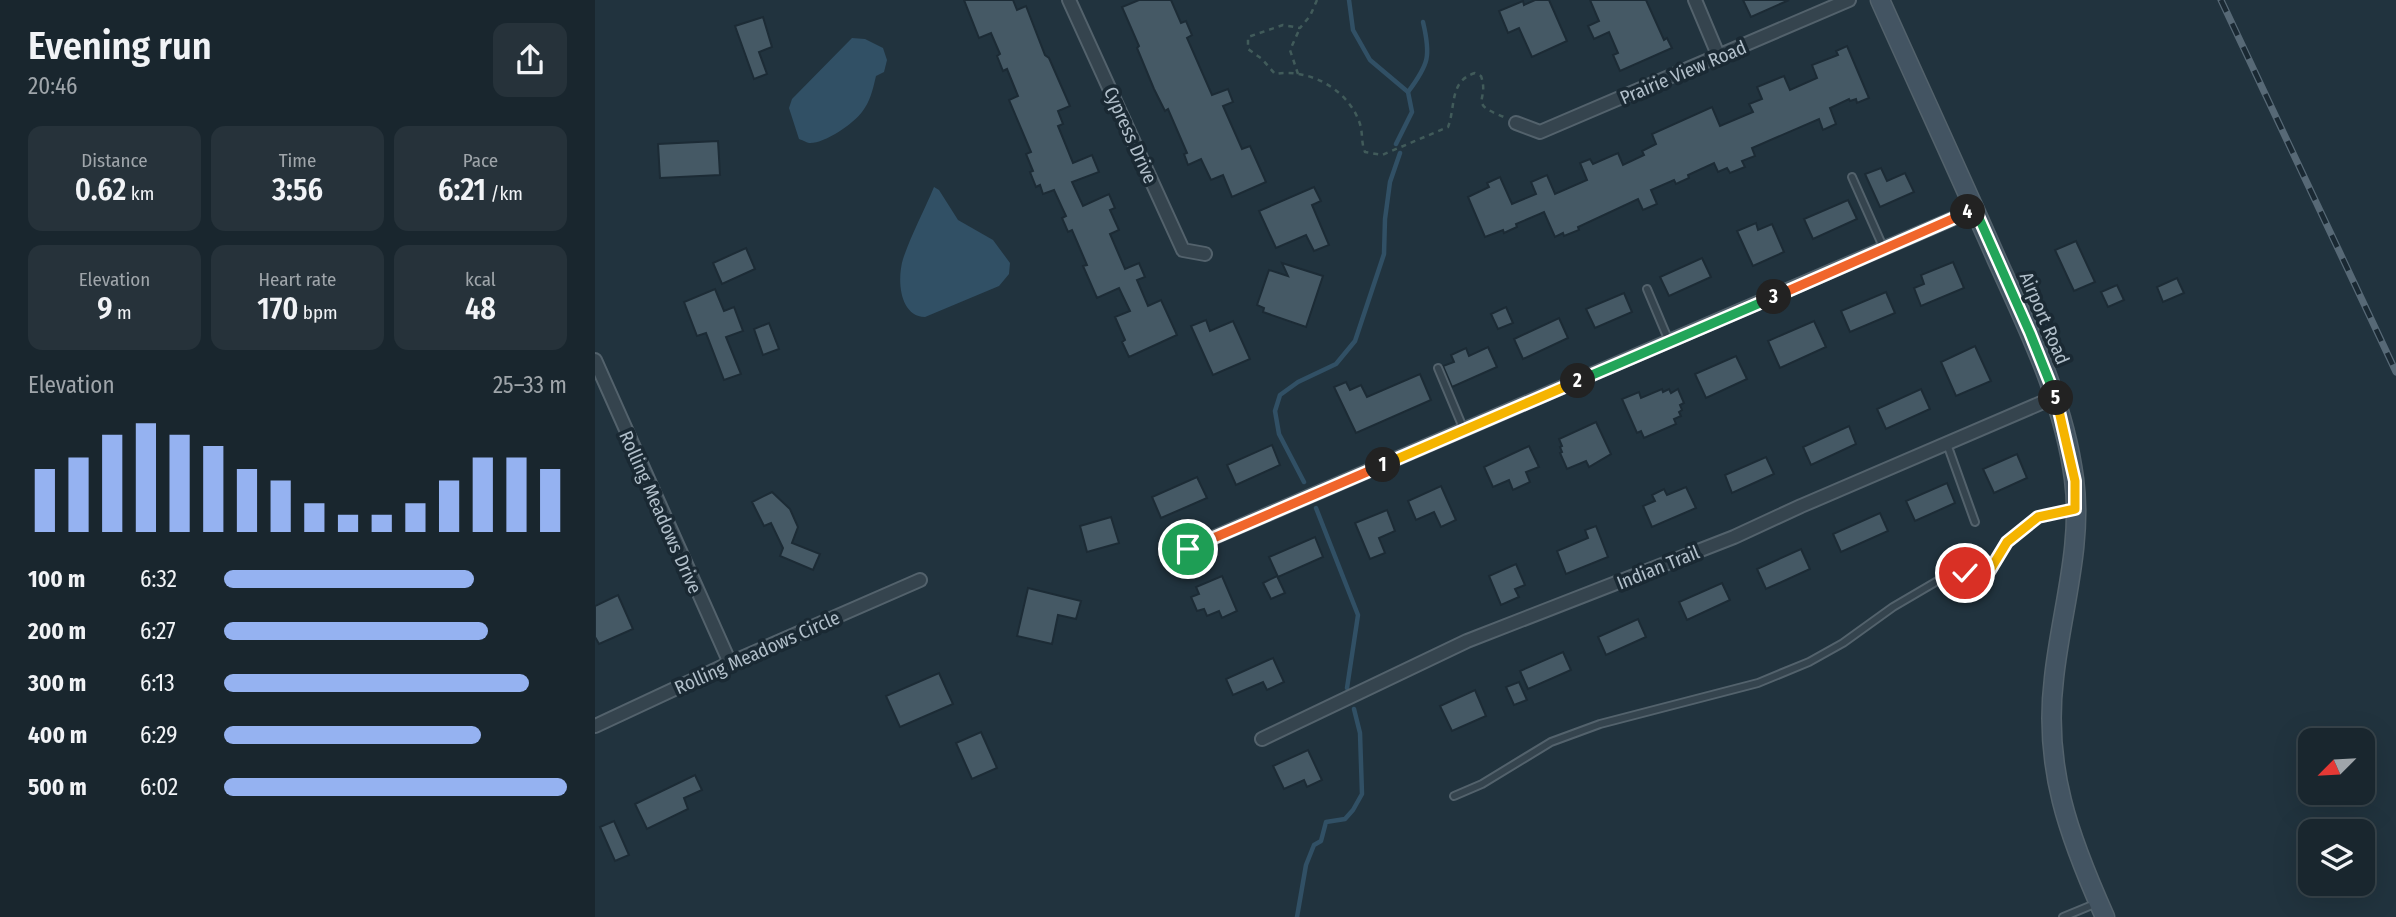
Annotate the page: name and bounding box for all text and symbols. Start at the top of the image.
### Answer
text: Evening run [28,23,212,69]
button: share [493,23,567,97]
street label: Prairie View Road [1617,35,1750,109]
text: 20:46 [28,72,77,100]
street label: Cypress Drive [1099,83,1162,187]
text: Distance [81,149,148,172]
text: Time [279,149,316,172]
text: Pace [463,149,498,172]
text: 0.62 [75,172,126,208]
text: 3:56 [272,172,323,208]
text: 6:21 [438,172,486,208]
text: km [126,182,154,205]
text: /km [486,182,523,205]
pin: 4 [1951,194,1985,230]
text: 4 [1963,200,1972,223]
text: Elevation [79,268,150,291]
text: Heart rate [258,268,337,291]
text: kcal [465,268,496,291]
street label: Airport Road [2015,268,2074,368]
pin: 3 [1757,280,1791,314]
text: 3 [1769,285,1778,308]
text: 9 [97,291,113,327]
text: 170 [257,291,298,327]
text: 48 [465,291,496,327]
text: m [113,301,132,324]
text: bpm [298,301,338,324]
pin: 2 [1560,364,1595,398]
text: 2 [1573,369,1582,392]
text: Elevation [28,371,115,399]
text: 25–33 m [493,371,567,399]
pin: 5 [2039,380,2073,416]
text: 5 [2051,386,2060,409]
street label: Rolling Meadows Drive [614,427,707,597]
pin: 1 [1365,448,1401,482]
text: 1 [1378,453,1387,476]
pin [1158,519,1218,579]
icon: arrive [1169,530,1207,568]
street label: Indian Trail [1613,540,1703,594]
pin [1935,543,1995,603]
icon: check [1946,554,1984,592]
text: 100 m [28,565,85,593]
text: 6:32 [140,565,177,593]
street label: Rolling Meadows Circle [671,606,843,699]
text: 200 m [28,617,86,645]
text: 6:27 [140,617,176,645]
text: 300 m [28,669,86,697]
text: 6:13 [140,669,175,697]
text: 400 m [28,721,87,749]
text: 6:29 [140,721,177,749]
north arrow [2298,728,2375,805]
map controls [2298,728,2375,896]
text: 500 m [28,773,87,801]
text: 6:02 [140,773,178,801]
button: layers [2298,819,2375,896]

